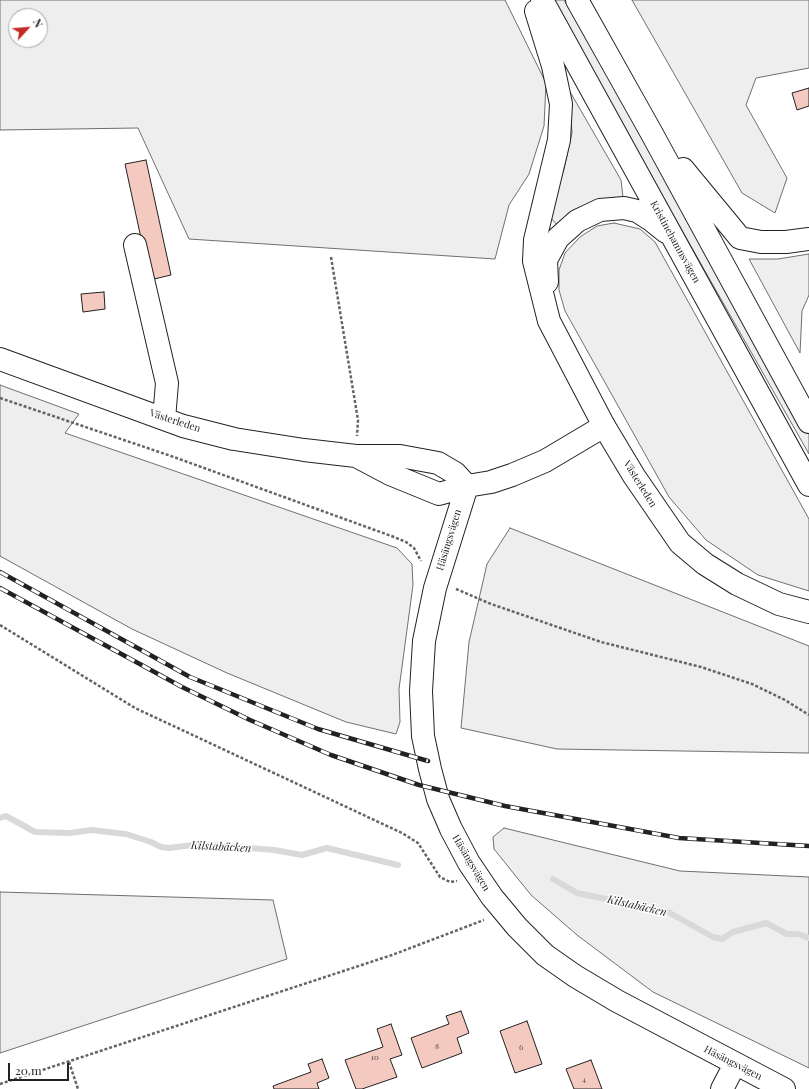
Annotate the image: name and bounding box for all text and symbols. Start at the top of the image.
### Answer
north arrow [8,8,48,48]
text: N [30,16,47,30]
street label: Kristinehamnsvägen [647,199,703,285]
street label: Västerleden [148,407,202,435]
street label: Västerleden [621,458,659,510]
street label: Häsängsvägen [434,508,464,572]
street label: Häsängsvägen [449,833,493,893]
water label: Kilstabäcken [190,839,252,855]
water label: Kilstabäcken [606,893,668,919]
house number: 8 [435,1041,439,1051]
house number: 6 [519,1042,523,1052]
street label: Häsängsvägen [702,1043,764,1083]
house number: 10 [371,1052,379,1062]
scale bar [10,1055,71,1081]
text: 20 m [15,1062,42,1078]
house number: 4 [582,1074,586,1084]

